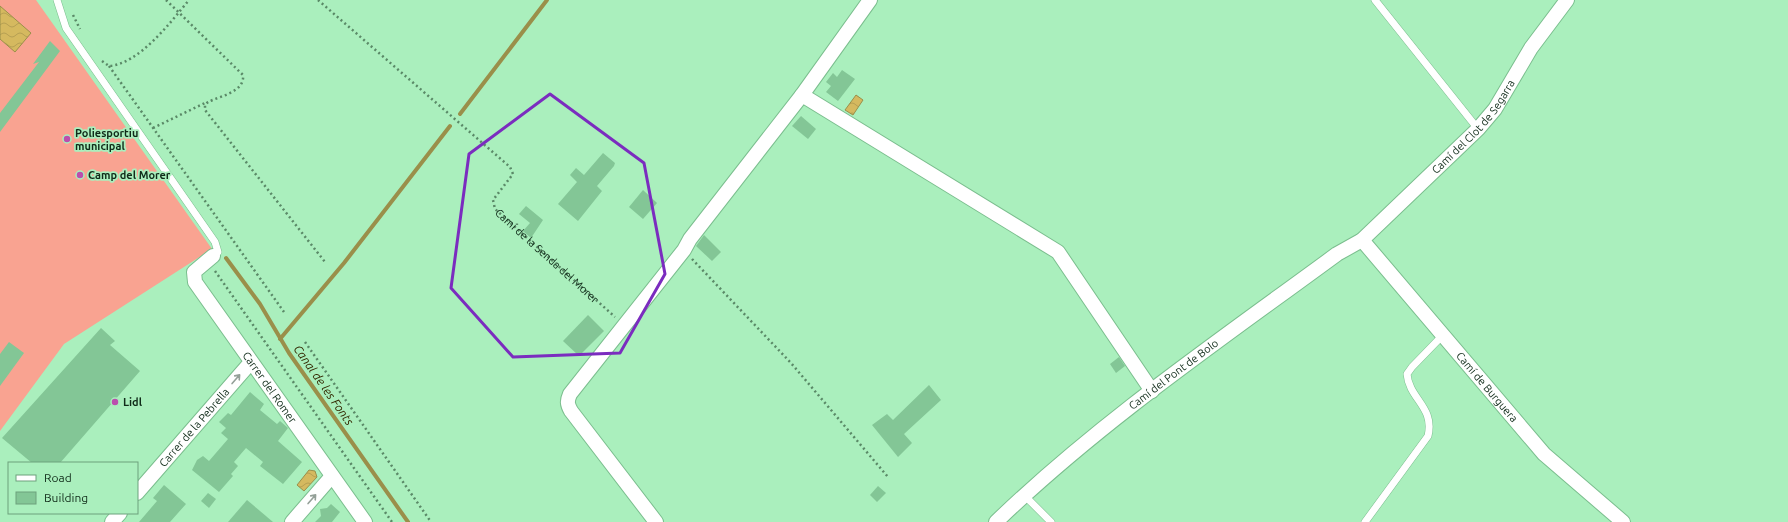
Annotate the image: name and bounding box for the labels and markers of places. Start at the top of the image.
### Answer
place label: Poliesportiu municipal [75,127,138,152]
marker: Poliesportiu municipal [62,134,72,144]
place label: Camp del Morer [88,169,171,181]
marker: Camp del Morer [75,170,85,180]
place label: Lidl [123,396,143,408]
marker: Lidl [110,397,120,407]

